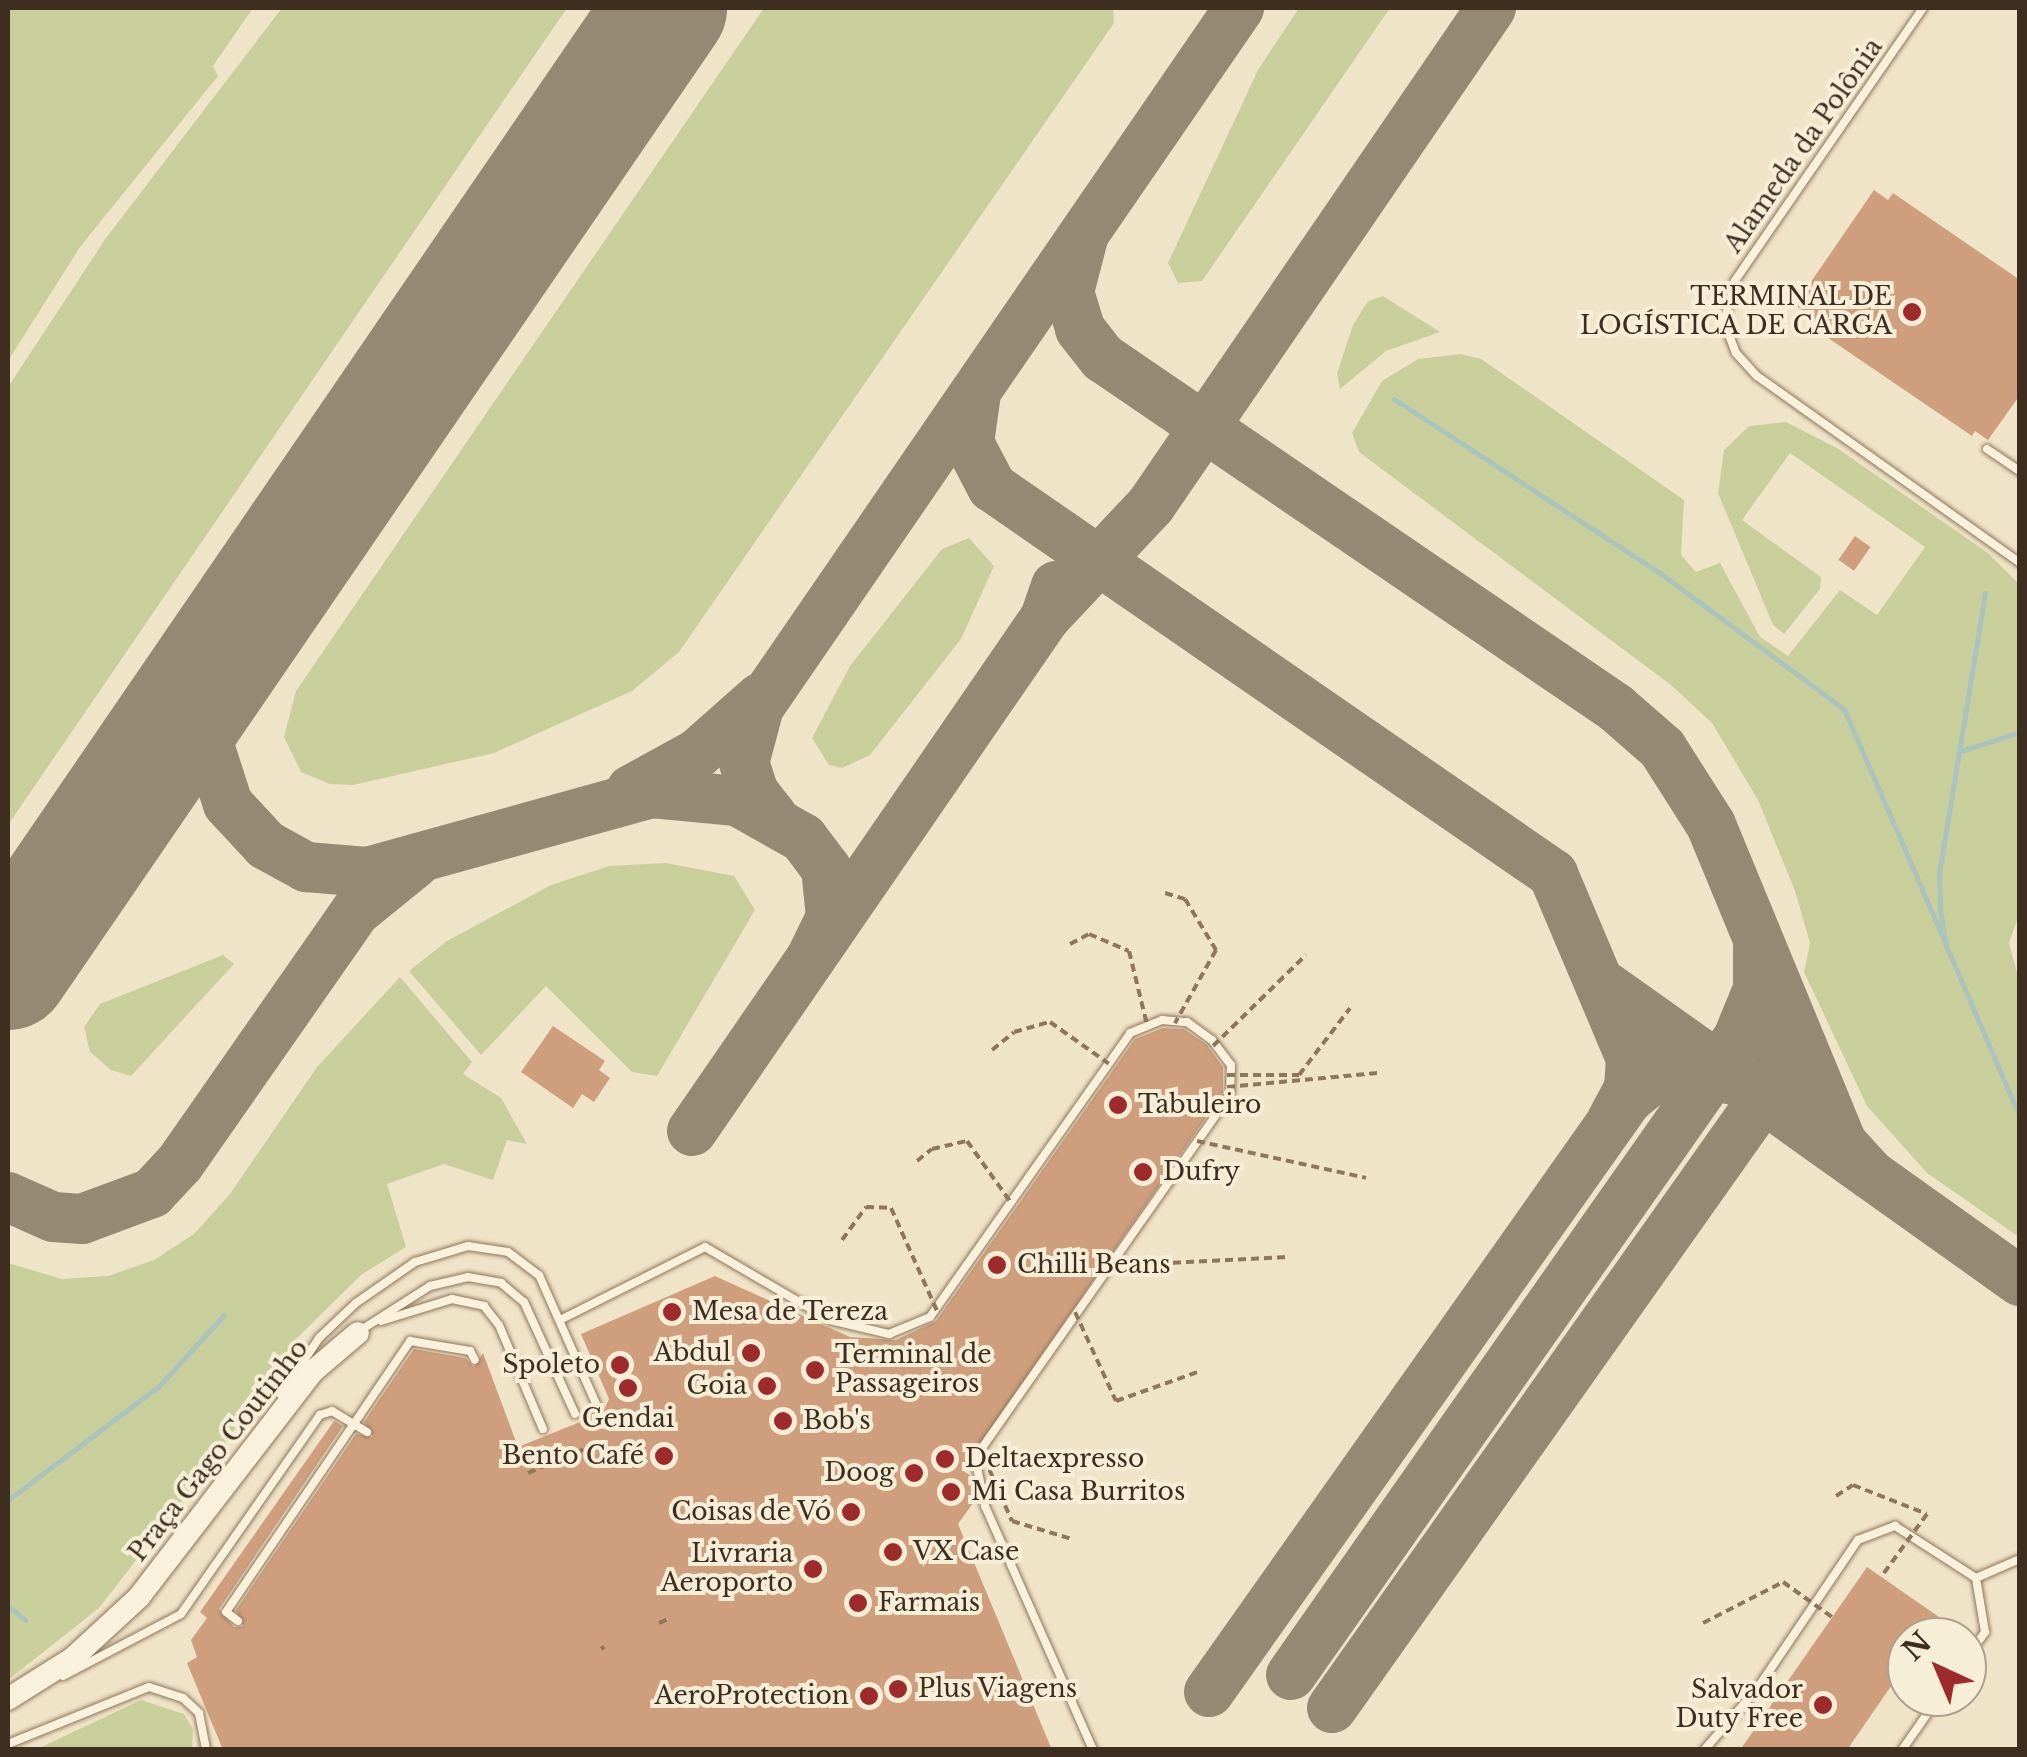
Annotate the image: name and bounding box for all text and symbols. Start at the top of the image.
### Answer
street label: Alameda da Polônia [1719,33,1889,259]
place label: TERMINAL DE LOGÍSTICA DE CARGA [1579,283,1892,342]
marker: TERMINAL DE LOGÍSTICA DE CARGA [1901,301,1923,323]
place label: Tabuleiro [1138,1090,1261,1120]
marker: Tabuleiro [1107,1094,1129,1116]
place label: Dufry [1163,1157,1240,1187]
marker: Dufry [1132,1161,1154,1183]
place label: Chilli Beans [1017,1250,1171,1280]
marker: Chilli Beans [986,1254,1008,1276]
place label: Mesa de Tereza [692,1297,889,1327]
marker: Mesa de Tereza [661,1301,683,1323]
street label: Praça Gago Coutinho [123,1334,315,1568]
place label: Abdul [654,1338,731,1368]
place label: Terminal de Passageiros [835,1341,992,1400]
marker: Abdul [740,1342,762,1364]
place label: Spoleto [502,1350,600,1380]
marker: Spoleto [609,1354,631,1376]
marker: Terminal de Passageiros [804,1359,826,1381]
place label: Goia [687,1371,747,1401]
marker: Goia [756,1375,778,1397]
marker: Gendai [617,1377,639,1399]
place label: Gendai [582,1404,674,1434]
place label: Bob's [803,1406,871,1436]
marker: Bob's [772,1410,794,1432]
place label: Bento Café [502,1441,644,1471]
place label: Deltaexpresso [965,1444,1144,1474]
marker: Bento Café [653,1445,675,1467]
marker: Deltaexpresso [934,1448,956,1470]
place label: Doog [824,1458,894,1488]
marker: Doog [903,1462,925,1484]
place label: Mi Casa Burritos [971,1477,1186,1507]
marker: Mi Casa Burritos [940,1481,962,1503]
place label: Coisas de Vó [670,1497,831,1527]
marker: Coisas de Vó [840,1501,862,1523]
place label: VX Case [913,1537,1020,1567]
place label: Livraria Aeroporto [661,1540,793,1599]
marker: VX Case [882,1541,904,1563]
marker: Livraria Aeroporto [802,1558,824,1580]
place label: Farmais [878,1588,980,1618]
marker: Farmais [847,1592,869,1614]
north arrow [1887,1617,1987,1717]
text: N [1896,1625,1939,1668]
place label: Plus Viagens [918,1674,1078,1704]
place label: Salvador Duty Free [1675,1676,1803,1735]
marker: Plus Viagens [887,1678,909,1700]
place label: AeroProtection [655,1681,849,1711]
marker: AeroProtection [858,1685,880,1707]
marker: Salvador Duty Free [1812,1694,1834,1716]

